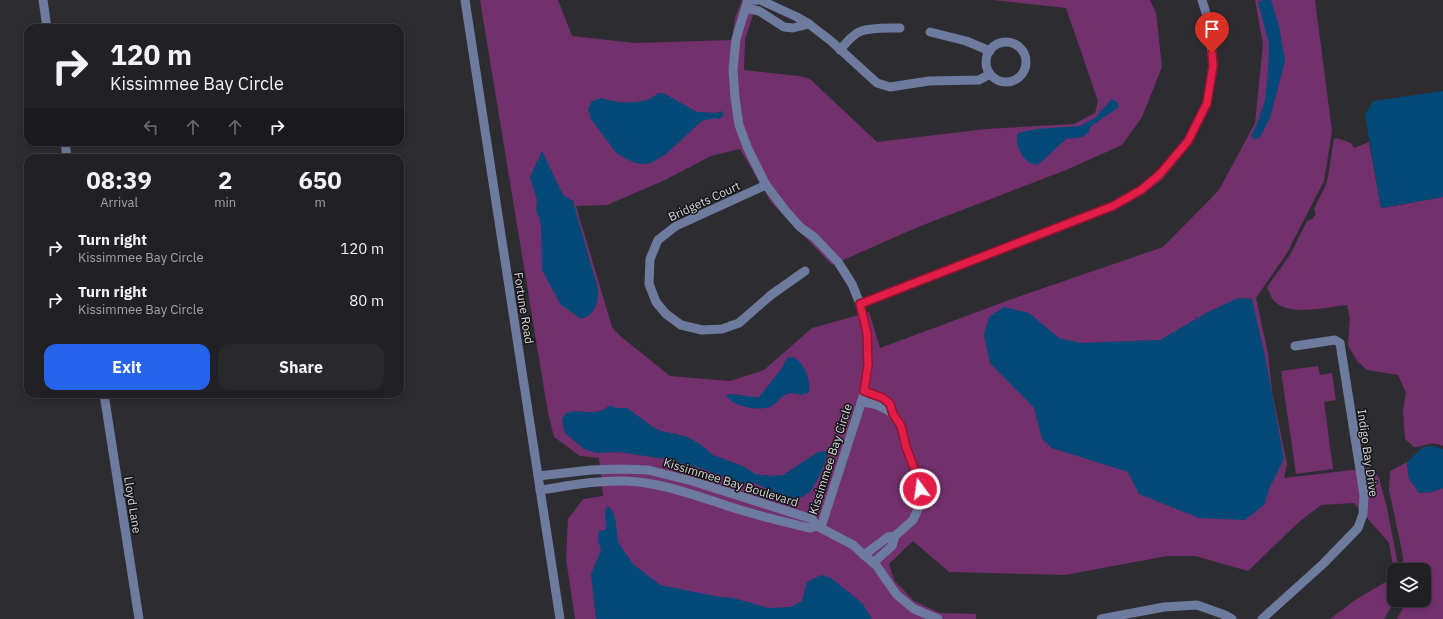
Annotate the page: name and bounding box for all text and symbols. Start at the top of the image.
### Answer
pin [1195,12,1229,53]
icon: arrive [1201,18,1223,40]
text: 120 m [110,36,192,73]
icon: right [44,40,96,92]
text: Kissimmee Bay Circle [110,72,284,95]
icon: left [140,116,162,138]
icon: ahead [182,116,204,138]
icon: ahead [224,116,246,138]
icon: right [266,116,288,138]
text: 08:39 [86,164,152,196]
text: 2 [218,164,232,196]
text: 650 [298,164,342,196]
street label: Bridgets Court [666,178,742,224]
text: Arrival [100,194,138,211]
text: min [214,194,236,211]
text: m [314,194,326,211]
text: Turn right [78,230,147,249]
icon: right [44,237,66,259]
text: 120 m [340,239,384,258]
text: Kissimmee Bay Circle [78,249,204,266]
street label: Fortune Road [511,271,537,345]
text: Turn right [78,282,147,301]
icon: right [44,289,66,311]
text: 80 m [349,291,384,310]
text: Kissimmee Bay Circle [78,301,204,318]
button: Exit [44,344,210,390]
button: Share [218,344,384,390]
street label: Kissimmee Bay Circle [805,401,855,516]
street label: Indigo Bay Drive [1354,408,1382,498]
street label: Kissimmee Bay Boulevard [662,454,800,510]
position arrow [899,468,941,510]
street label: Lloyd Lane [121,475,145,535]
map controls [1387,563,1431,607]
button: layers [1387,563,1431,607]

